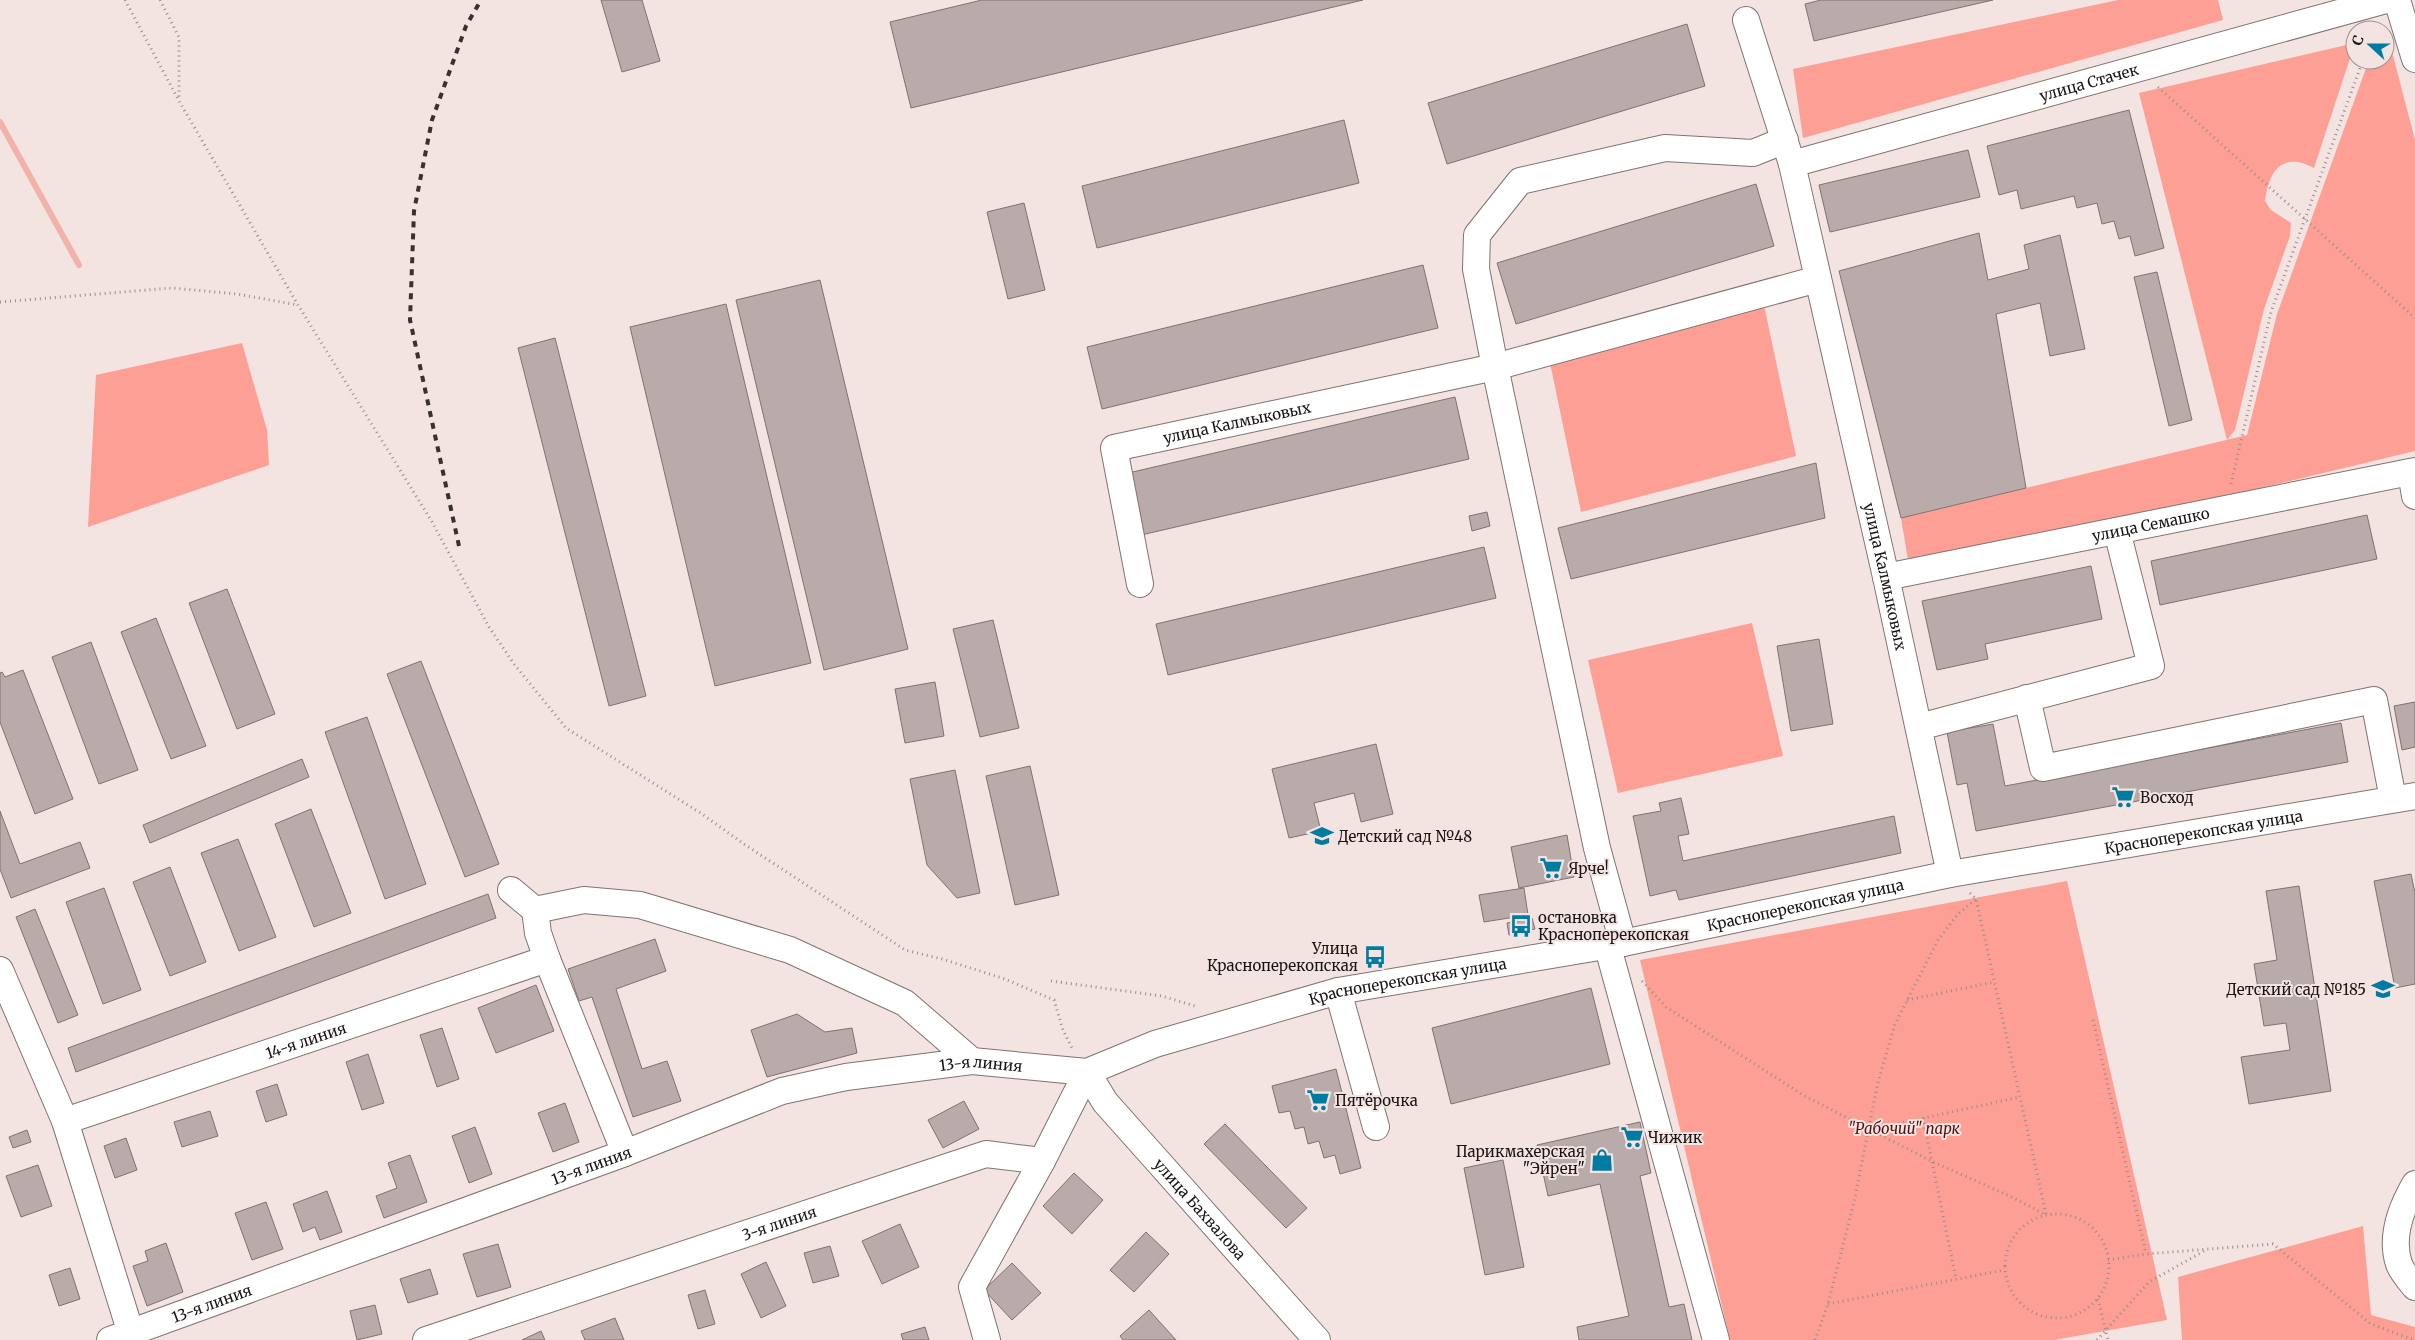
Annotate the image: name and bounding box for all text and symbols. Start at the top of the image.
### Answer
north arrow [2345,20,2395,70]
text: С [2348,33,2368,48]
street label: улица Стачек [2037,59,2141,105]
street label: улица Калмыковых [1161,397,1313,447]
street label: улица Калмыковых [1860,501,1911,652]
street label: улица Семашко [2090,503,2211,545]
supermarket icon: Восход [2110,784,2136,810]
place label: Восход [2140,788,2194,807]
street label: Красноперекопская улица [2103,806,2304,857]
school or university icon: Детский сад №48 [1309,823,1335,849]
place label: Детский сад №48 [1338,827,1472,846]
supermarket icon: Ярче! [1538,855,1564,881]
place label: Ярче! [1568,859,1609,878]
street label: Красноперекопская улица [1705,875,1905,935]
place label: остановка Красноперекопская [1538,908,1689,944]
bus stop icon: остановка Красноперекопская [1508,913,1534,939]
place label: Улица Красноперекопская [1207,939,1358,975]
bus stop icon: Улица Красноперекопская [1362,944,1388,970]
street label: Красноперекопская улица [1306,953,1508,1008]
school or university icon: Детский сад №185 [2370,976,2396,1002]
place label: Детский сад №185 [2226,980,2366,999]
street label: 14-я линия [263,1018,349,1062]
street label: 13-я линия [938,1051,1023,1075]
supermarket icon: Пятёрочка [1305,1087,1331,1113]
place label: Пятёрочка [1335,1091,1418,1110]
park label: "Рабочий" парк [1848,1119,1961,1138]
supermarket icon: Чижик [1619,1124,1645,1150]
place label: Чижик [1648,1128,1703,1147]
street label: 13-я линия [549,1142,634,1188]
place label: Парикмахерская "Эйрен" [1456,1142,1585,1178]
shop icon: Парикмахерская "Эйрен" [1589,1147,1615,1173]
street label: улица Бахвалова [1150,1154,1250,1263]
street label: 3-я линия [739,1202,819,1244]
street label: 13-я линия [169,1280,254,1326]

